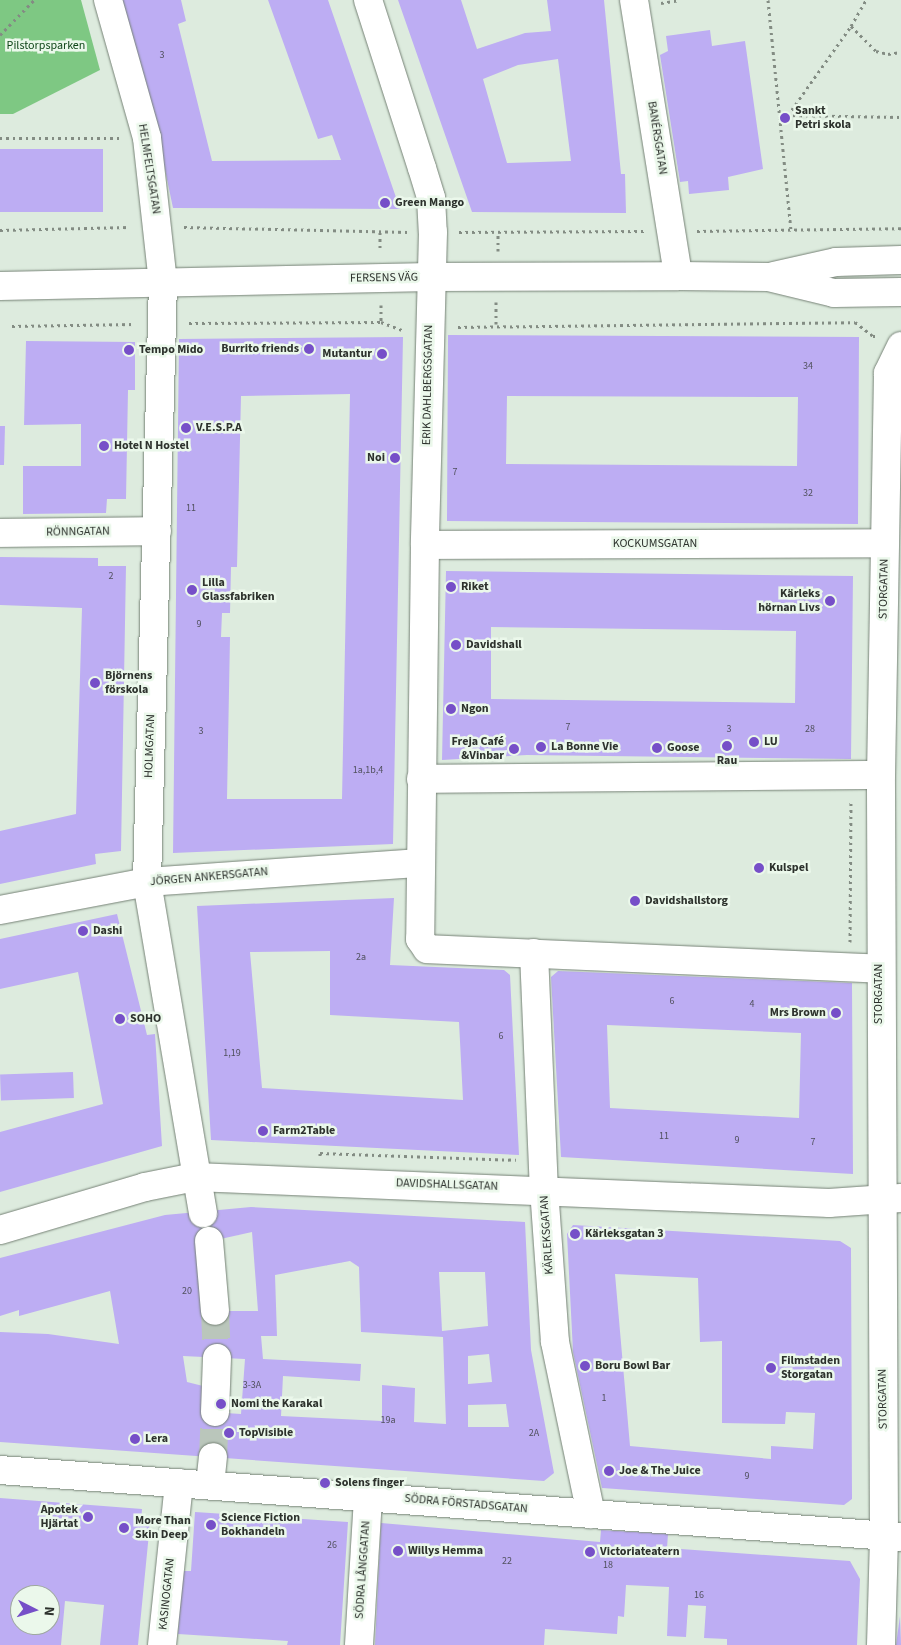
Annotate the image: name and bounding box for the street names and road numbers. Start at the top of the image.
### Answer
street label: BANÉRSGATAN [644,100,670,176]
street label: HELMFELTSGATAN [135,123,163,215]
street label: FERSENS VÄG [350,270,418,286]
street label: ERIK DAHLBERGSGATAN [420,325,436,445]
street label: RÖNNGATAN [46,524,110,540]
street label: KOCKUMSGATAN [613,537,697,551]
street label: STORGATAN [876,559,892,619]
street label: HOLMGATAN [142,714,158,778]
street label: JÖRGEN ANKERSGATAN [149,865,269,889]
street label: STORGATAN [872,964,886,1024]
street label: DAVIDSHALLSGATAN [396,1176,498,1194]
street label: KÄRLEKSGATAN [537,1195,557,1275]
street label: STORGATAN [875,1369,891,1429]
street label: SÖDRA FÖRSTADSGATAN [404,1491,528,1517]
street label: SÖDRA LÅNGGATAN [352,1520,374,1620]
street label: KASINOGATAN [156,1557,178,1631]

